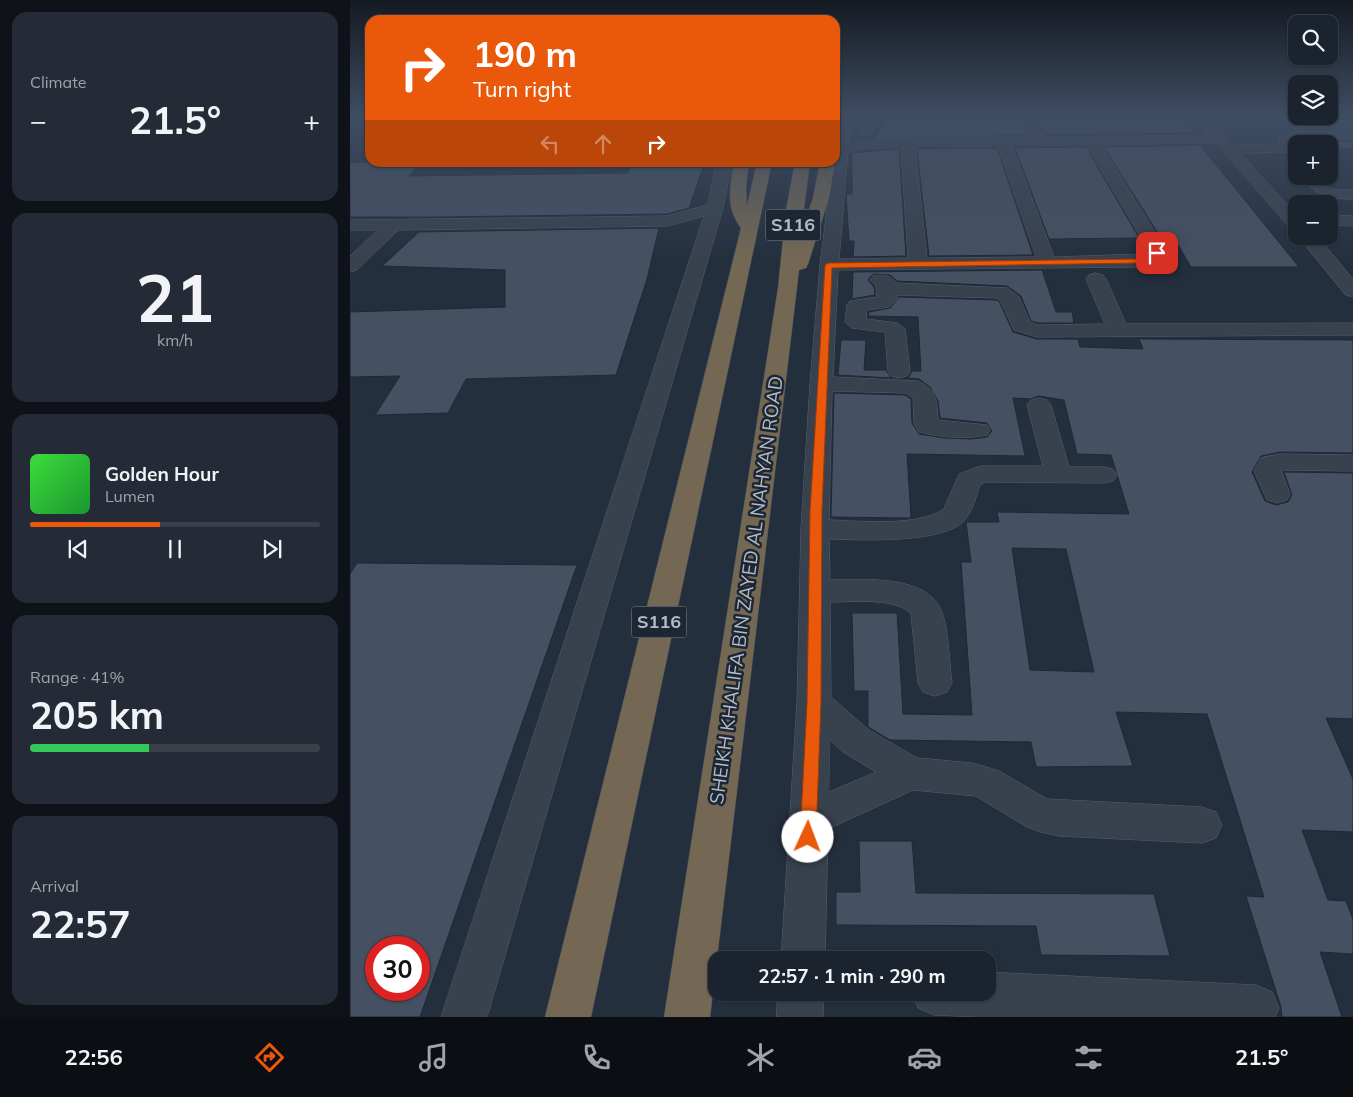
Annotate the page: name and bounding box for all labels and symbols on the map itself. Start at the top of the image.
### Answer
road number: S116 [766,210,820,240]
pin [1136,232,1178,274]
street label: SHEIKH KHALIFA BIN ZAYED AL NAHYAN ROAD [704,374,788,806]
road number: S116 [632,606,686,638]
position arrow [781,810,833,862]
speed limit sign: 30 [365,936,430,1001]

